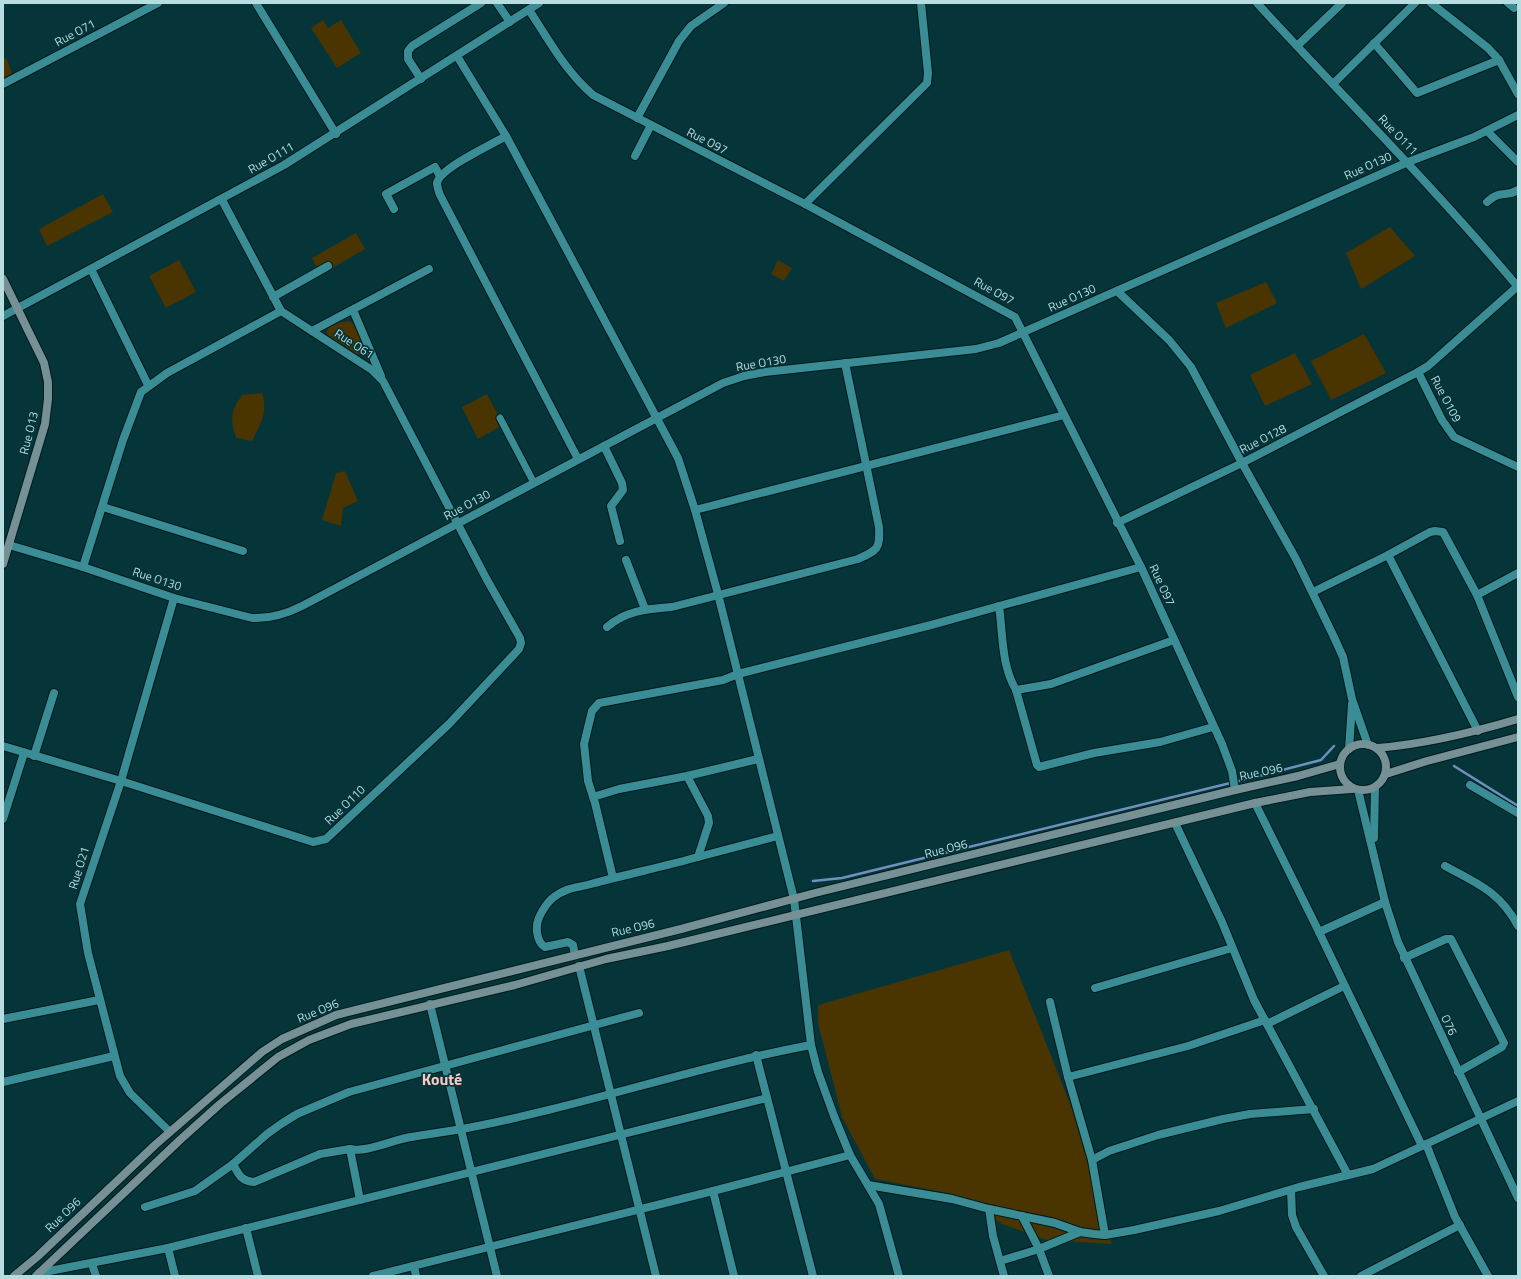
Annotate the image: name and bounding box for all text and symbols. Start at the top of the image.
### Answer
street label: Rue O71 [51,14,99,51]
street label: Rue O111 [1374,110,1423,159]
street label: Rue O97 [683,122,731,159]
street label: Rue O111 [244,137,297,178]
street label: Rue O130 [1341,146,1395,184]
street label: Rue O97 [970,272,1018,309]
street label: Rue O130 [1045,278,1099,316]
street label: Rue O61 [331,324,378,363]
street label: Rue O130 [734,349,788,376]
street label: Rue O109 [1426,372,1467,426]
street label: Rue O13 [14,409,43,456]
street label: Rue O128 [1236,418,1290,458]
street label: Rue O130 [440,484,494,525]
street label: Rue O97 [1145,561,1180,609]
street label: Rue O130 [130,562,184,595]
street label: Rue O96 [1238,758,1285,785]
street label: Rue O110 [320,780,370,829]
street label: Rue O96 [922,834,970,863]
street label: Rue O21 [63,844,94,892]
street label: Rue O96 [609,913,657,942]
street label: Rue O96 [294,993,342,1028]
street label: O76 [1436,1011,1463,1039]
district label: Kouté [422,1067,462,1091]
street label: Rue O96 [40,1192,85,1237]

